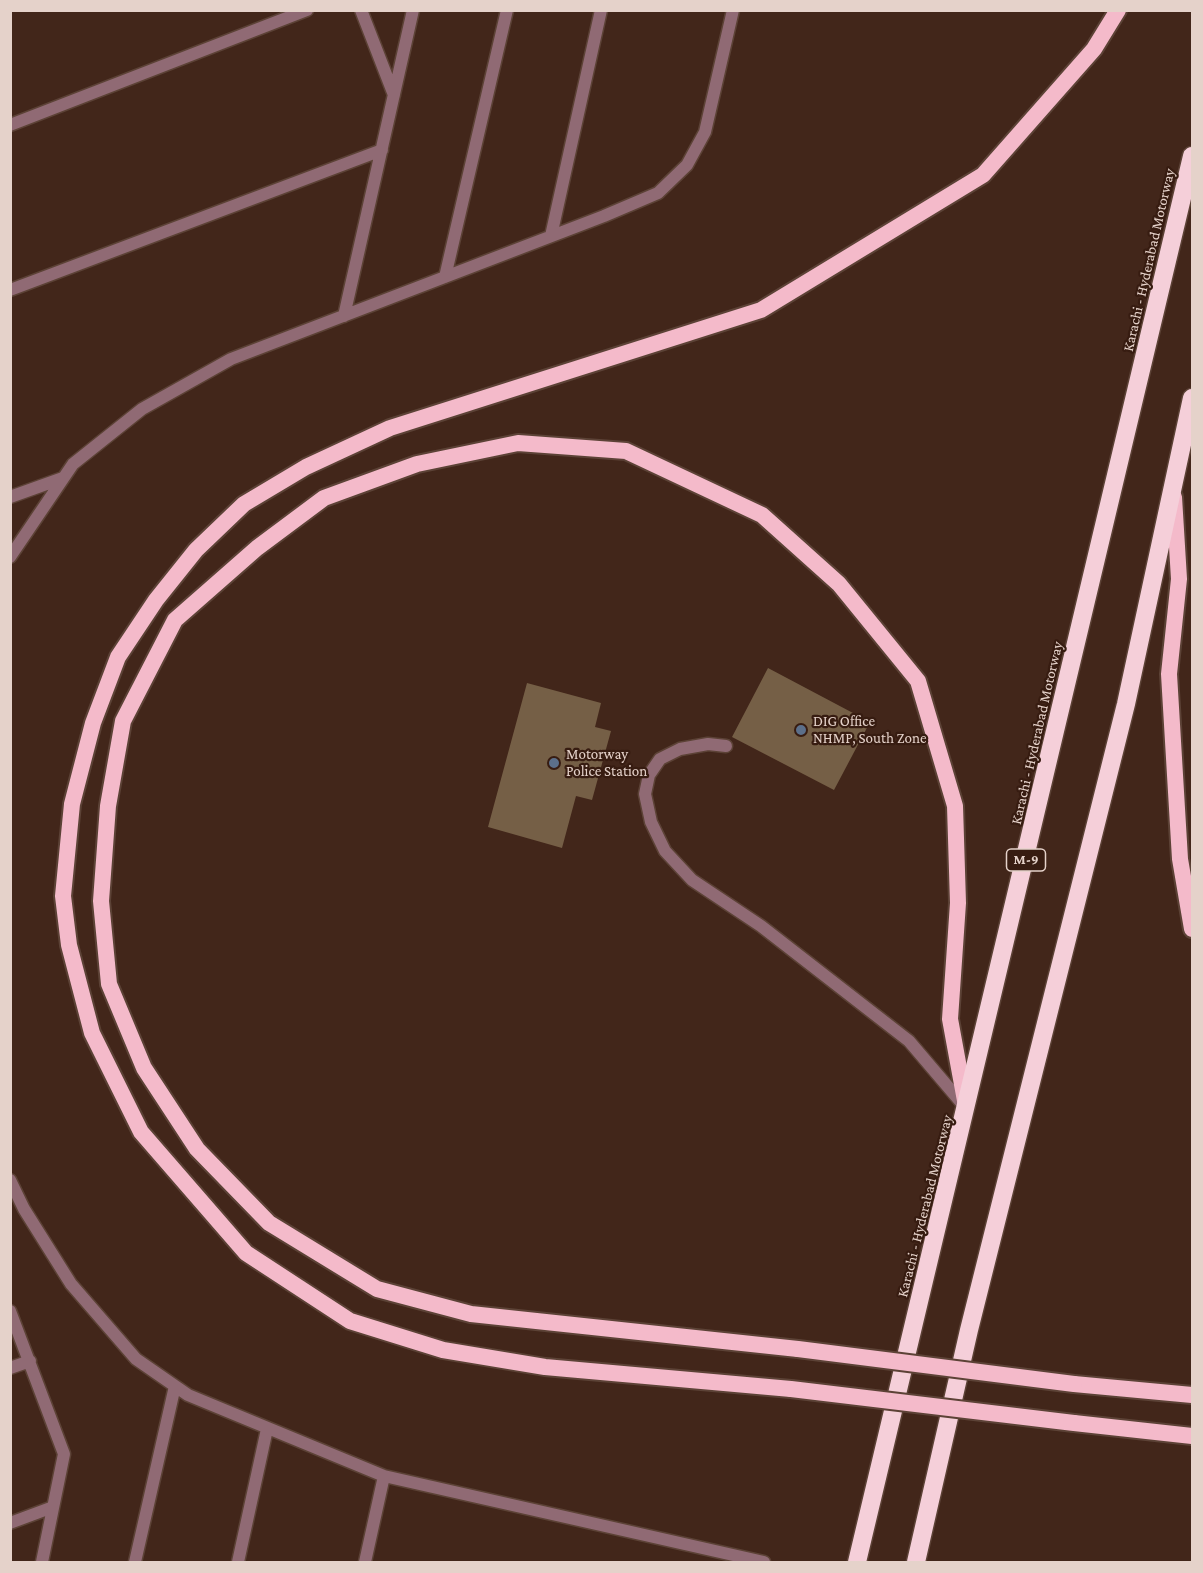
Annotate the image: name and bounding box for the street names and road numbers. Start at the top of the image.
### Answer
street label: Karachi - Hyderabad Motorway [1119,167,1179,353]
street label: Karachi - Hyderabad Motorway [1007,640,1067,826]
road number: M-9 [1006,849,1046,871]
street label: Karachi - Hyderabad Motorway [894,1113,956,1299]

